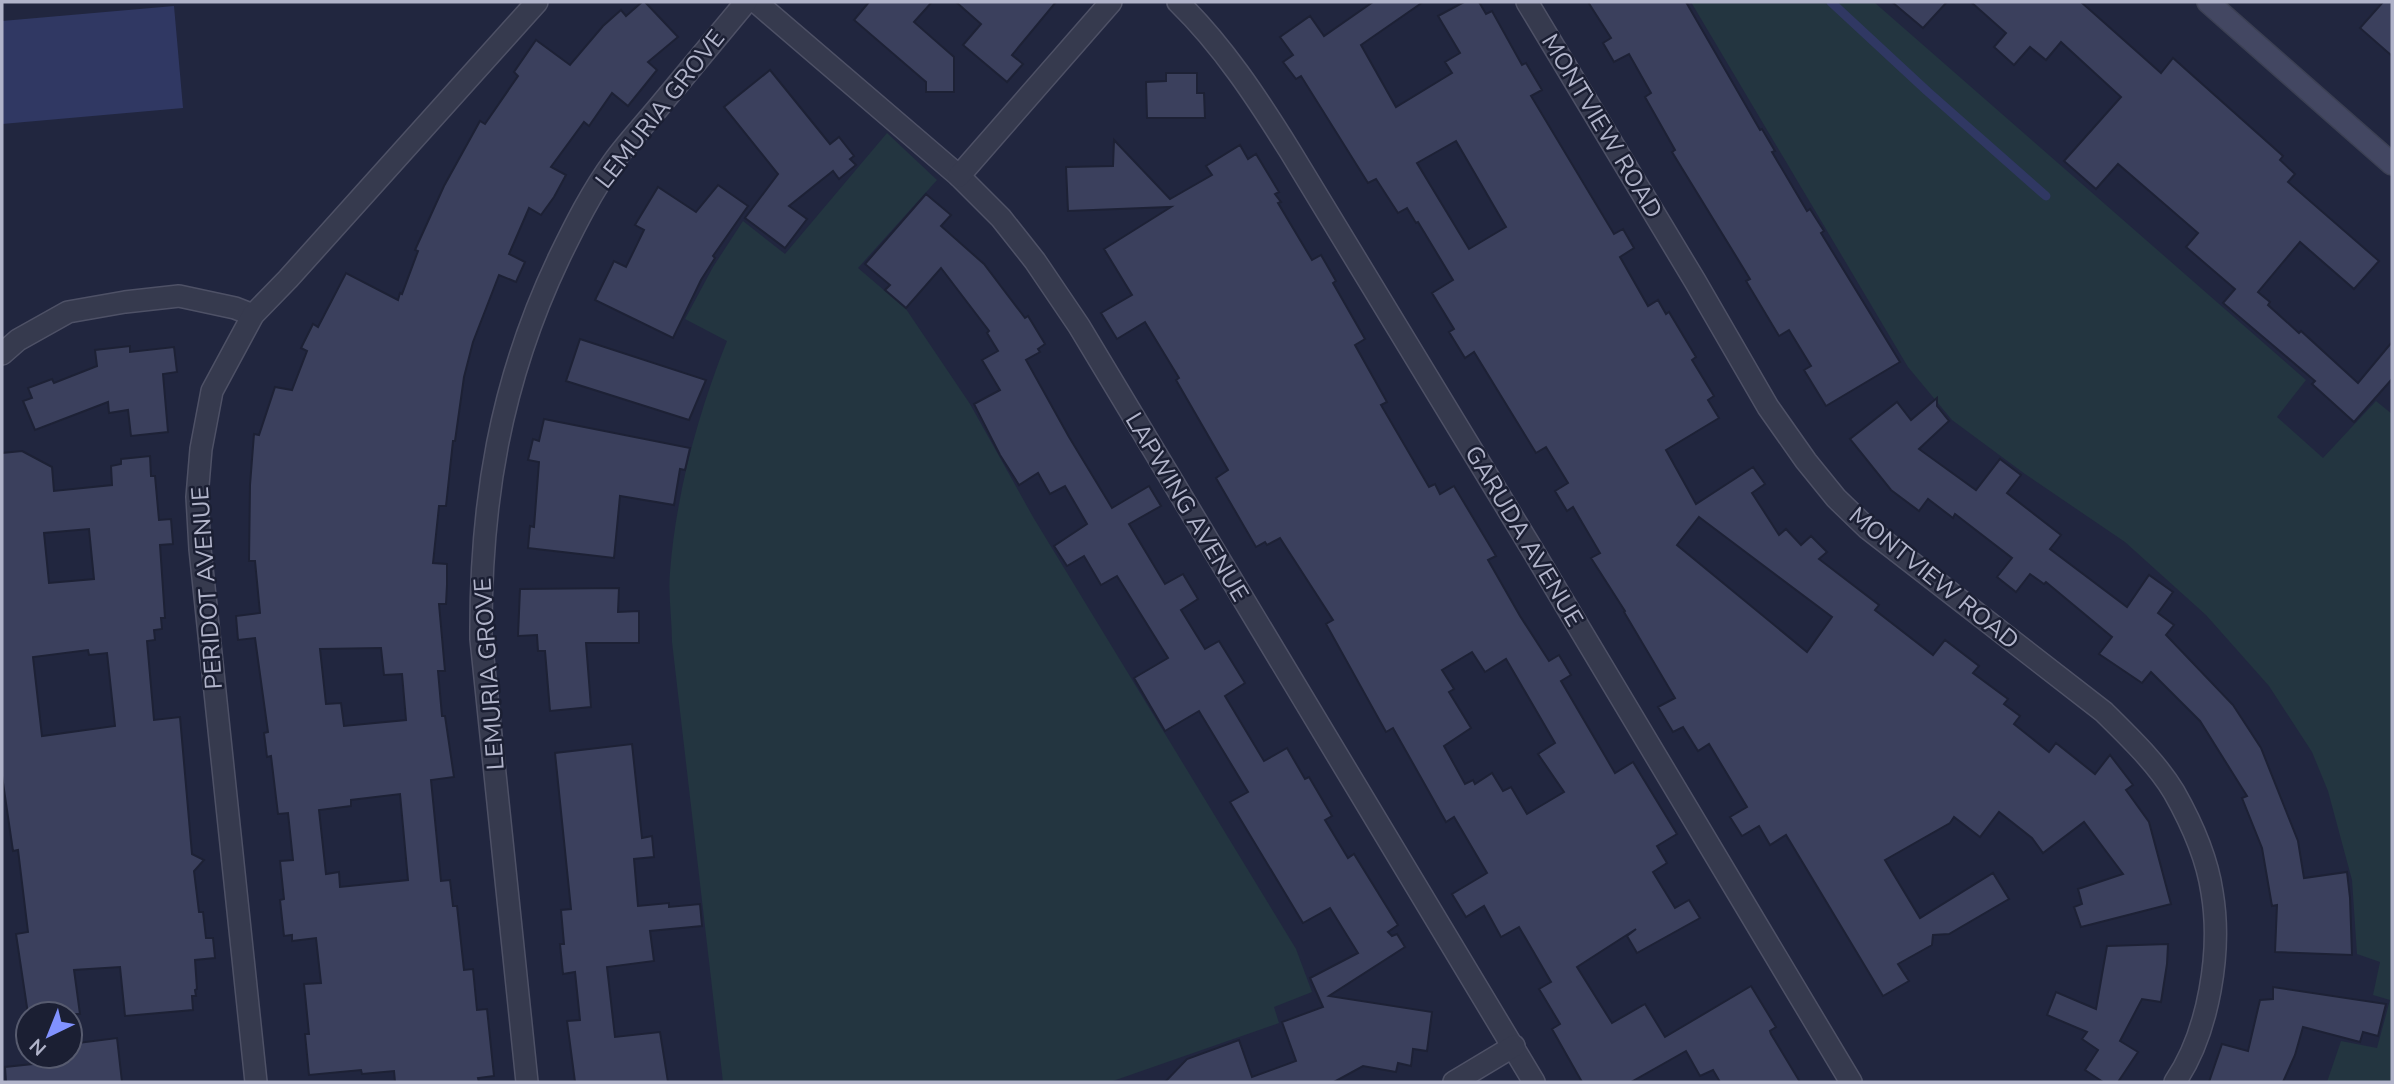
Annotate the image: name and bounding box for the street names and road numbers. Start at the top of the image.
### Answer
street label: LEMURIA GROVE [588,23,732,195]
street label: MONTVIEW ROAD [1534,28,1670,224]
street label: LAPWING AVENUE [1118,407,1256,607]
street label: GARUDA AVENUE [1457,440,1591,632]
street label: PERIDOT AVENUE [184,486,230,690]
street label: MONTVIEW ROAD [1842,500,2026,656]
street label: LEMURIA GROVE [466,577,512,771]

